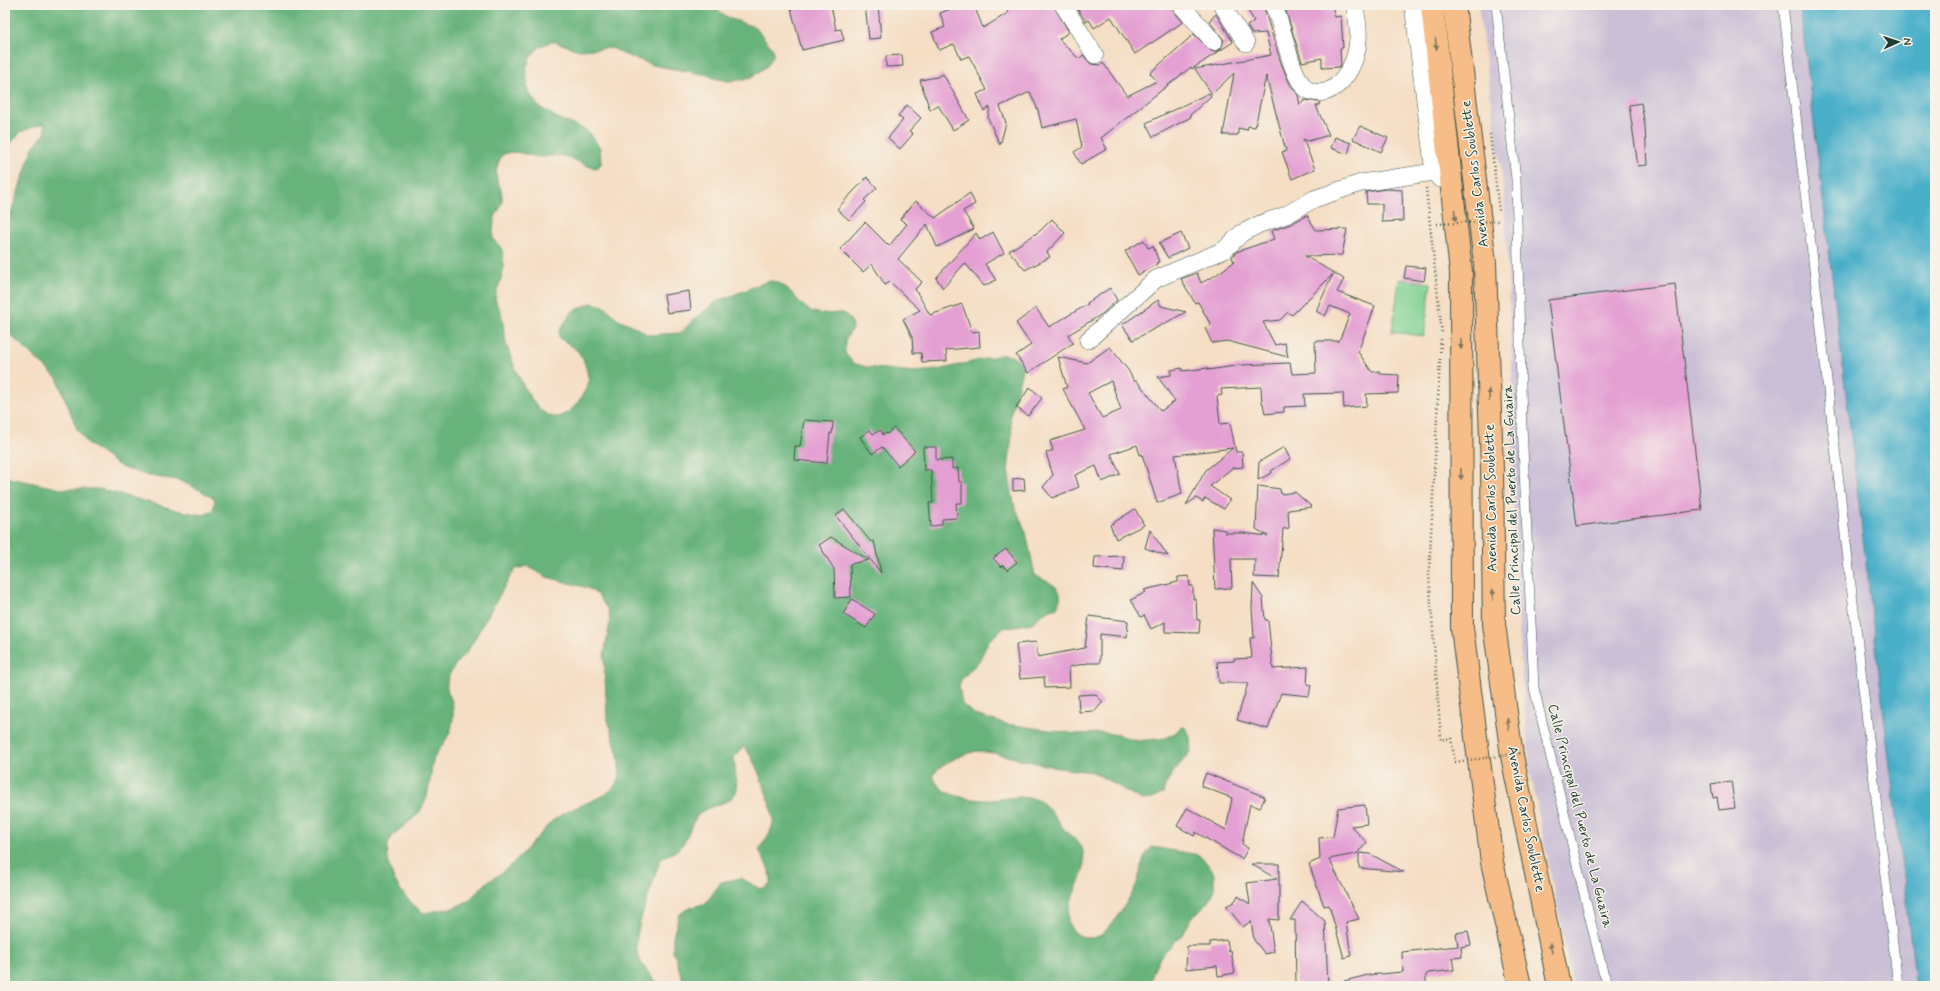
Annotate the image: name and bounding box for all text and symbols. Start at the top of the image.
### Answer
north arrow [1878,22,1918,62]
one-way arrow [1433,38,1439,50]
text: N [1900,38,1914,46]
street label: Avenida Carlos Soublette [1457,99,1493,249]
one-way arrow [1452,209,1458,221]
one-way arrow [1458,338,1464,351]
street label: Calle Principal del Puerto de La Guaira [1499,384,1525,615]
one-way arrow [1486,388,1492,401]
street label: Avenida Carlos Soublette [1481,424,1501,572]
one-way arrow [1458,468,1464,481]
one-way arrow [1490,588,1496,601]
street label: Calle Principal del Puerto de La Guaira [1543,702,1617,931]
one-way arrow [1505,718,1511,730]
street label: Avenida Carlos Soublette [1503,745,1549,894]
one-way arrow [1548,942,1554,954]

